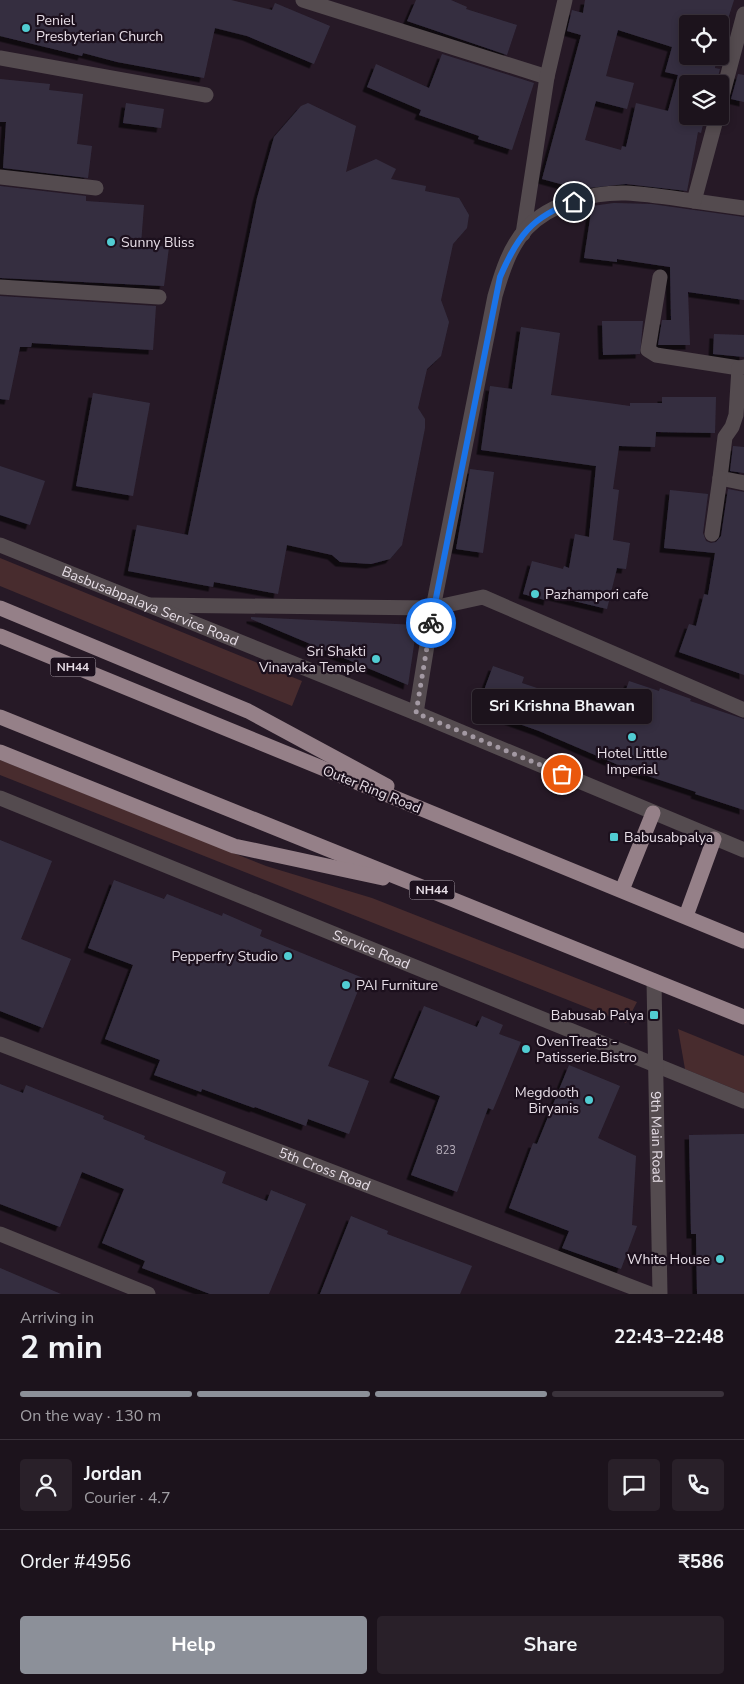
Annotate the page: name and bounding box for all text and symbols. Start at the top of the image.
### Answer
place label: Peniel Presbyterian Church [36,11,163,46]
map controls [679,15,729,125]
button: locate [679,15,729,65]
marker: Peniel Presbyterian Church [20,22,32,34]
button: layers [679,75,729,125]
pin [553,181,595,223]
icon: home [560,188,588,216]
place label: Sunny Bliss [121,233,195,252]
marker: Sunny Bliss [105,236,117,248]
street label: Basbusabpalaya Service Road [59,562,241,650]
place label: Pazhampori cafe [545,585,648,604]
marker: Pazhampori cafe [529,588,541,600]
courier [406,598,456,648]
icon: bike [417,609,445,637]
place label: Sri Shakti Vinayaka Temple [258,642,366,677]
marker: Sri Shakti Vinayaka Temple [370,653,382,665]
road number: NH44 [50,658,96,676]
callout: Sri Krishna Bhawan [472,689,652,724]
text: Sri Krishna Bhawan [489,695,635,717]
marker: Hotel Little Imperial [626,731,638,743]
place label: Hotel Little Imperial [597,744,667,779]
pin [541,753,583,795]
icon: bag [548,760,576,788]
street label: Outer Ring Road [320,761,424,818]
place label: Babusabpalya [624,828,713,847]
marker: Babusabpalya [608,831,620,843]
road number: NH44 [410,880,454,900]
street label: Service Road [330,925,413,974]
place label: Pepperfry Studio [171,947,278,966]
marker: Pepperfry Studio [282,950,294,962]
place label: PAI Furniture [356,976,438,995]
marker: PAI Furniture [340,979,352,991]
place label: Babusab Palya [551,1006,644,1025]
marker: Babusab Palya [648,1009,660,1021]
place label: OvenTreats - Patisserie.Bistro [536,1032,637,1067]
marker: OvenTreats - Patisserie.Bistro [520,1043,532,1055]
place label: Megdooth Biryanis [515,1083,579,1118]
street label: 9th Main Road [646,1091,667,1183]
marker: Megdooth Biryanis [583,1094,595,1106]
street label: 5th Cross Road [276,1143,373,1196]
house number: 823 [436,1143,456,1158]
place label: White House [627,1250,710,1269]
marker: White House [714,1253,726,1265]
text: Arriving in [20,1307,94,1329]
text: 22:43–22:48 [614,1324,724,1350]
text: 2 min [20,1326,103,1369]
text: On the way · 130 m [20,1405,161,1427]
button: person [20,1459,72,1511]
button: chat [608,1459,660,1511]
button: phone [672,1459,724,1511]
text: Jordan [84,1461,142,1487]
text: Courier · 4.7 [84,1487,170,1509]
text: Order #4956 [20,1549,131,1575]
text: ₹586 [678,1549,724,1575]
button: Help [20,1616,367,1674]
button: Share [377,1616,724,1674]

